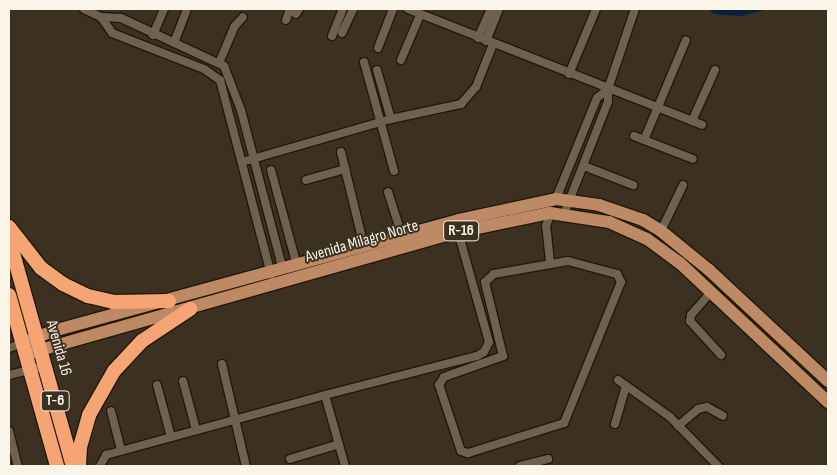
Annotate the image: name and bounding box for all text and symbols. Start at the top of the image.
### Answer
street label: Avenida Milagro Norte [303,217,421,267]
road number: R-16 [442,218,480,244]
street label: Avenida 16 [41,318,75,378]
road number: T-6 [40,388,70,414]

